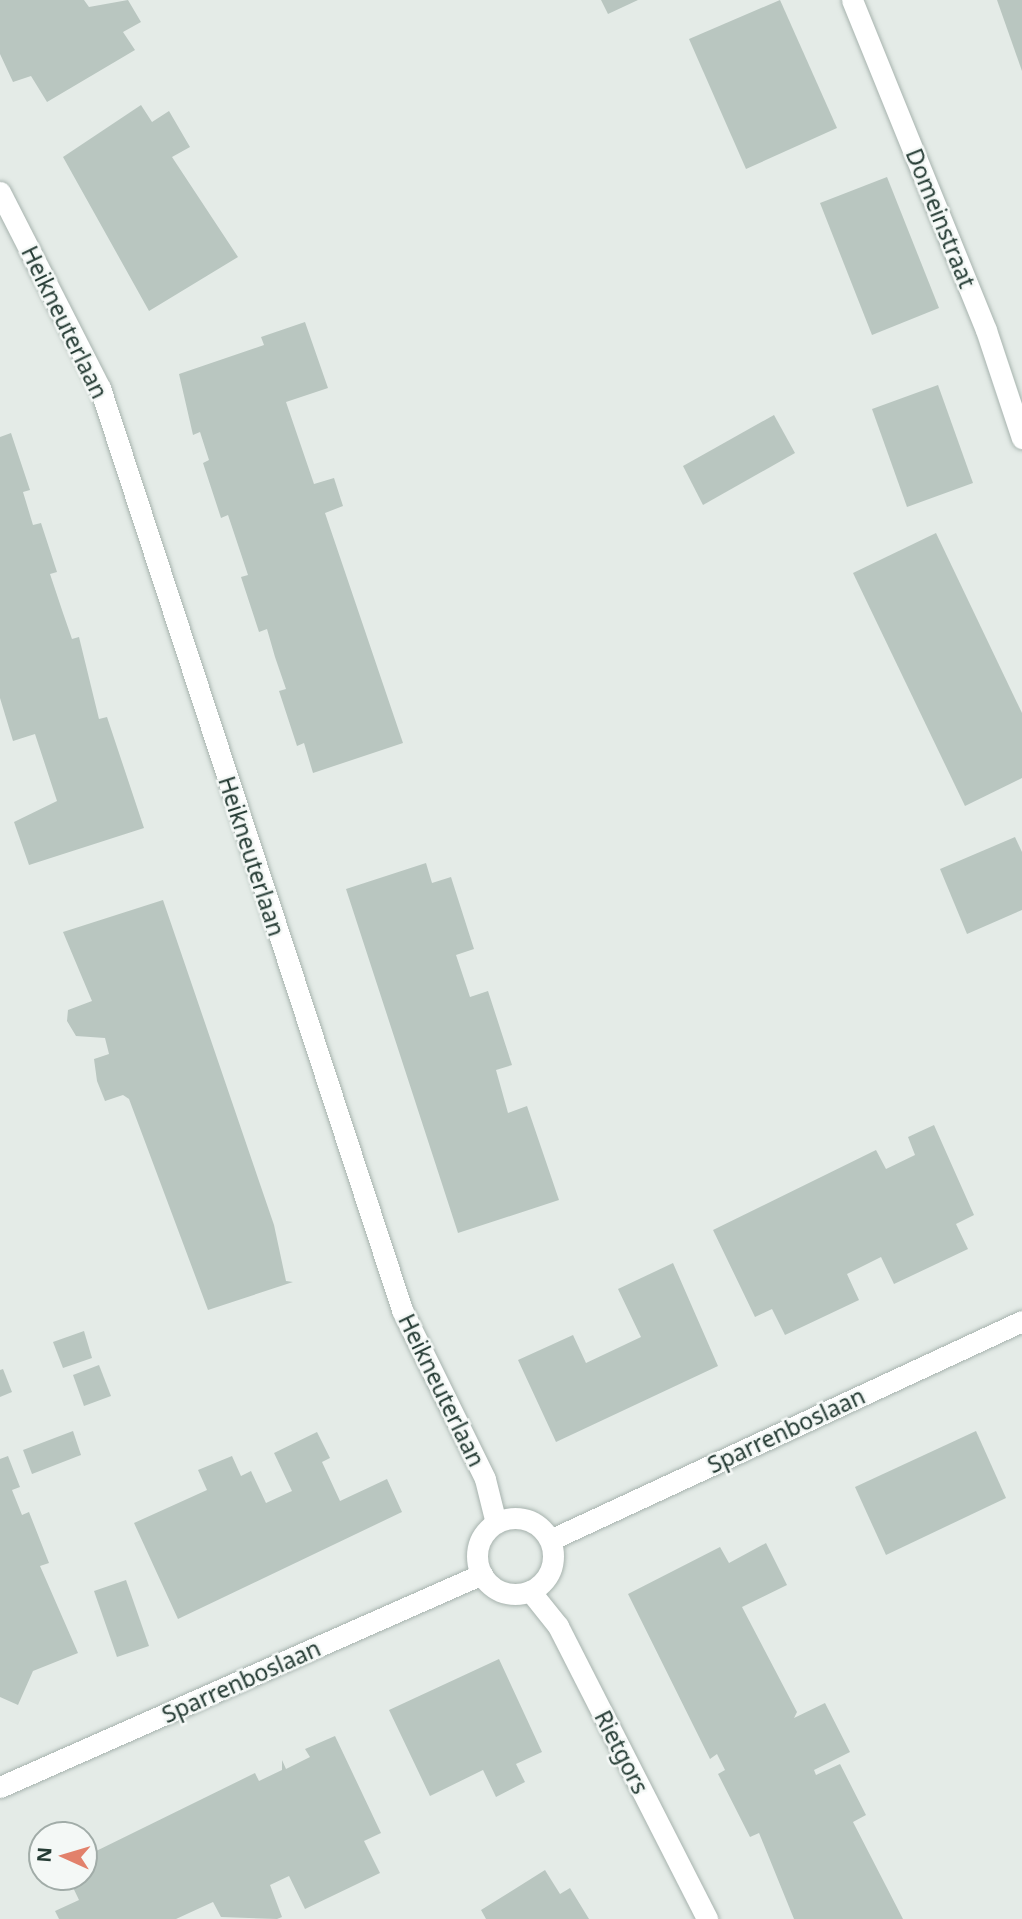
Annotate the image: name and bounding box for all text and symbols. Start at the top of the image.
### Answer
street label: Domeinstraat [901,144,981,292]
street label: Heikneuterlaan [16,241,114,403]
street label: Heikneuterlaan [213,773,291,939]
street label: Heikneuterlaan [393,1309,491,1471]
street label: Sparrenboslaan [703,1381,869,1479]
street label: Sparrenboslaan [158,1634,324,1728]
street label: Rietgors [589,1706,655,1798]
north arrow [28,1821,98,1891]
text: N [31,1846,58,1863]

